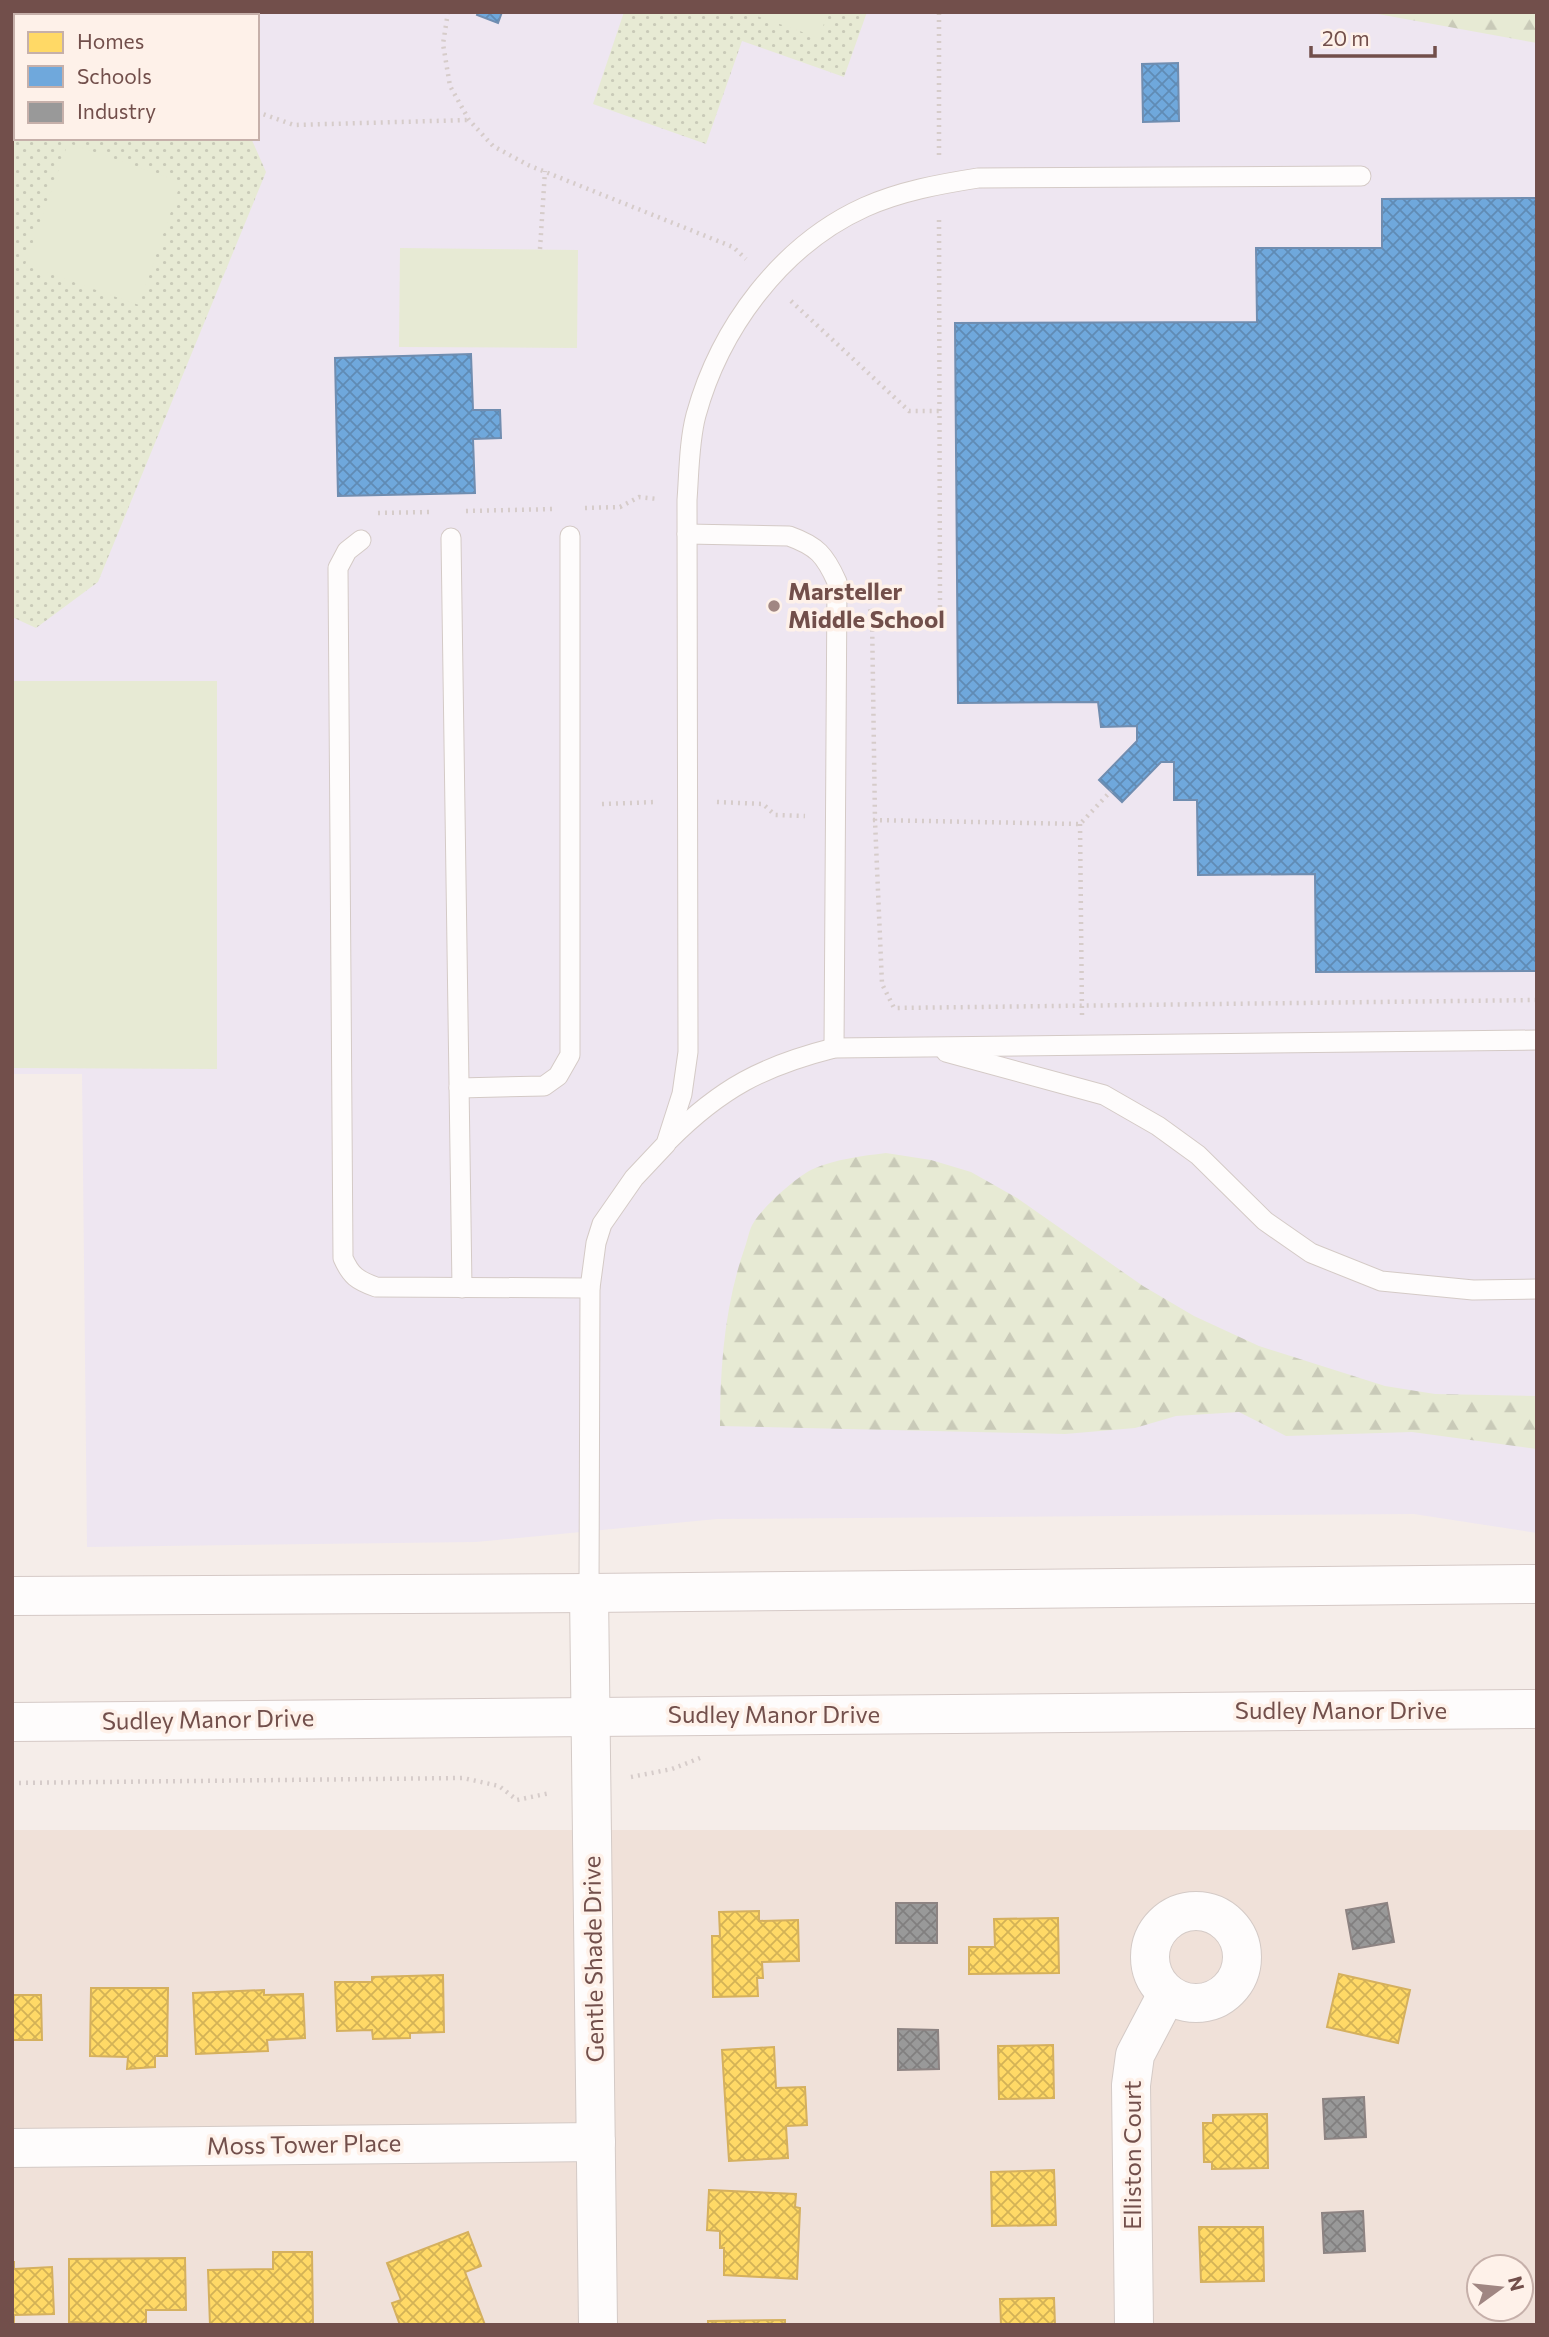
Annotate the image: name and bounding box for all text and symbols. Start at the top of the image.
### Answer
legend [14,14,259,140]
scale bar [1311,14,1435,58]
text: 20 m [1322,25,1370,50]
text: Homes [77,28,144,53]
text: Schools [77,63,152,88]
text: Industry [77,98,156,123]
place label: Marsteller Middle School [788,576,945,633]
marker: Marsteller Middle School [766,598,782,614]
street label: Sudley Manor Drive [1235,1695,1447,1724]
street label: Sudley Manor Drive [668,1699,880,1728]
street label: Sudley Manor Drive [102,1702,314,1735]
street label: Gentle Shade Drive [576,1855,609,2063]
street label: Elliston Court [1117,2080,1146,2230]
street label: Moss Tower Place [206,2127,402,2160]
north arrow [1465,2253,1535,2323]
text: N [1504,2274,1530,2293]

